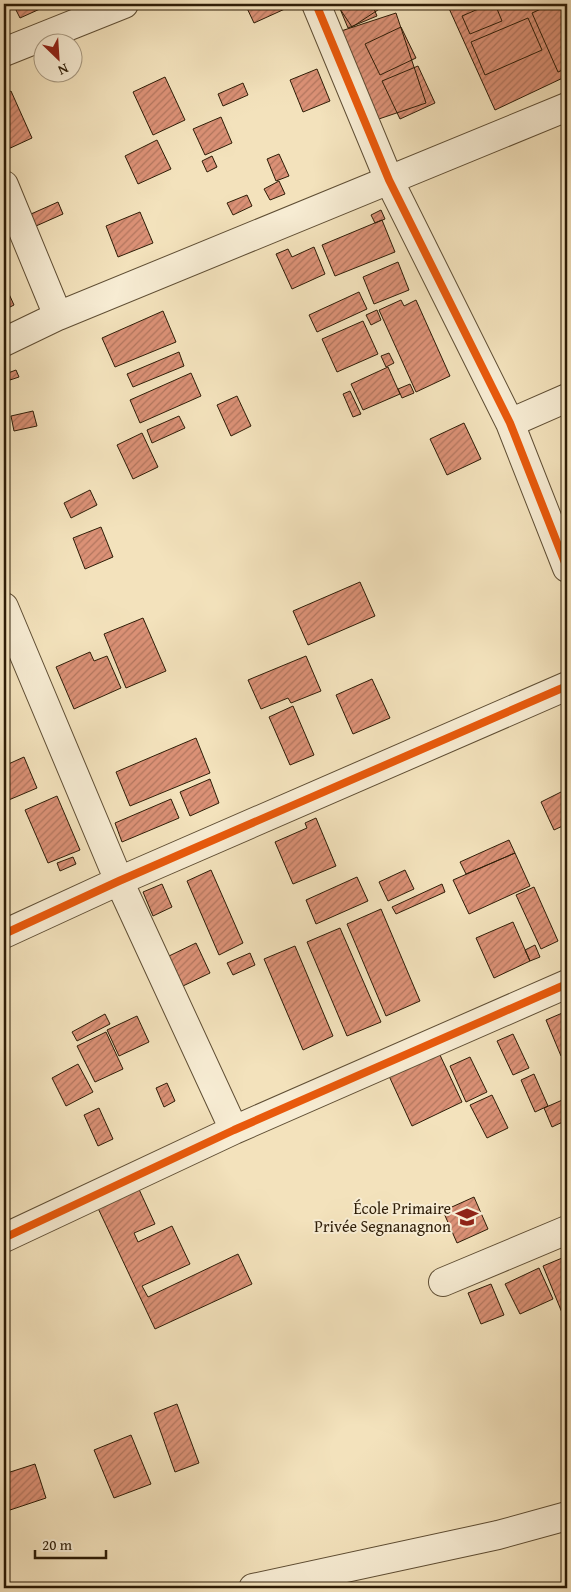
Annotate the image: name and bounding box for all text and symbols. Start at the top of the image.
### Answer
north arrow [32,32,82,82]
text: N [54,59,72,81]
place label: École Primaire Privée Segnanagnon [314,1196,451,1238]
school or university icon: École Primaire Privée Segnanagnon [454,1204,480,1230]
scale bar [35,1527,106,1559]
text: 20 m [42,1534,73,1555]

